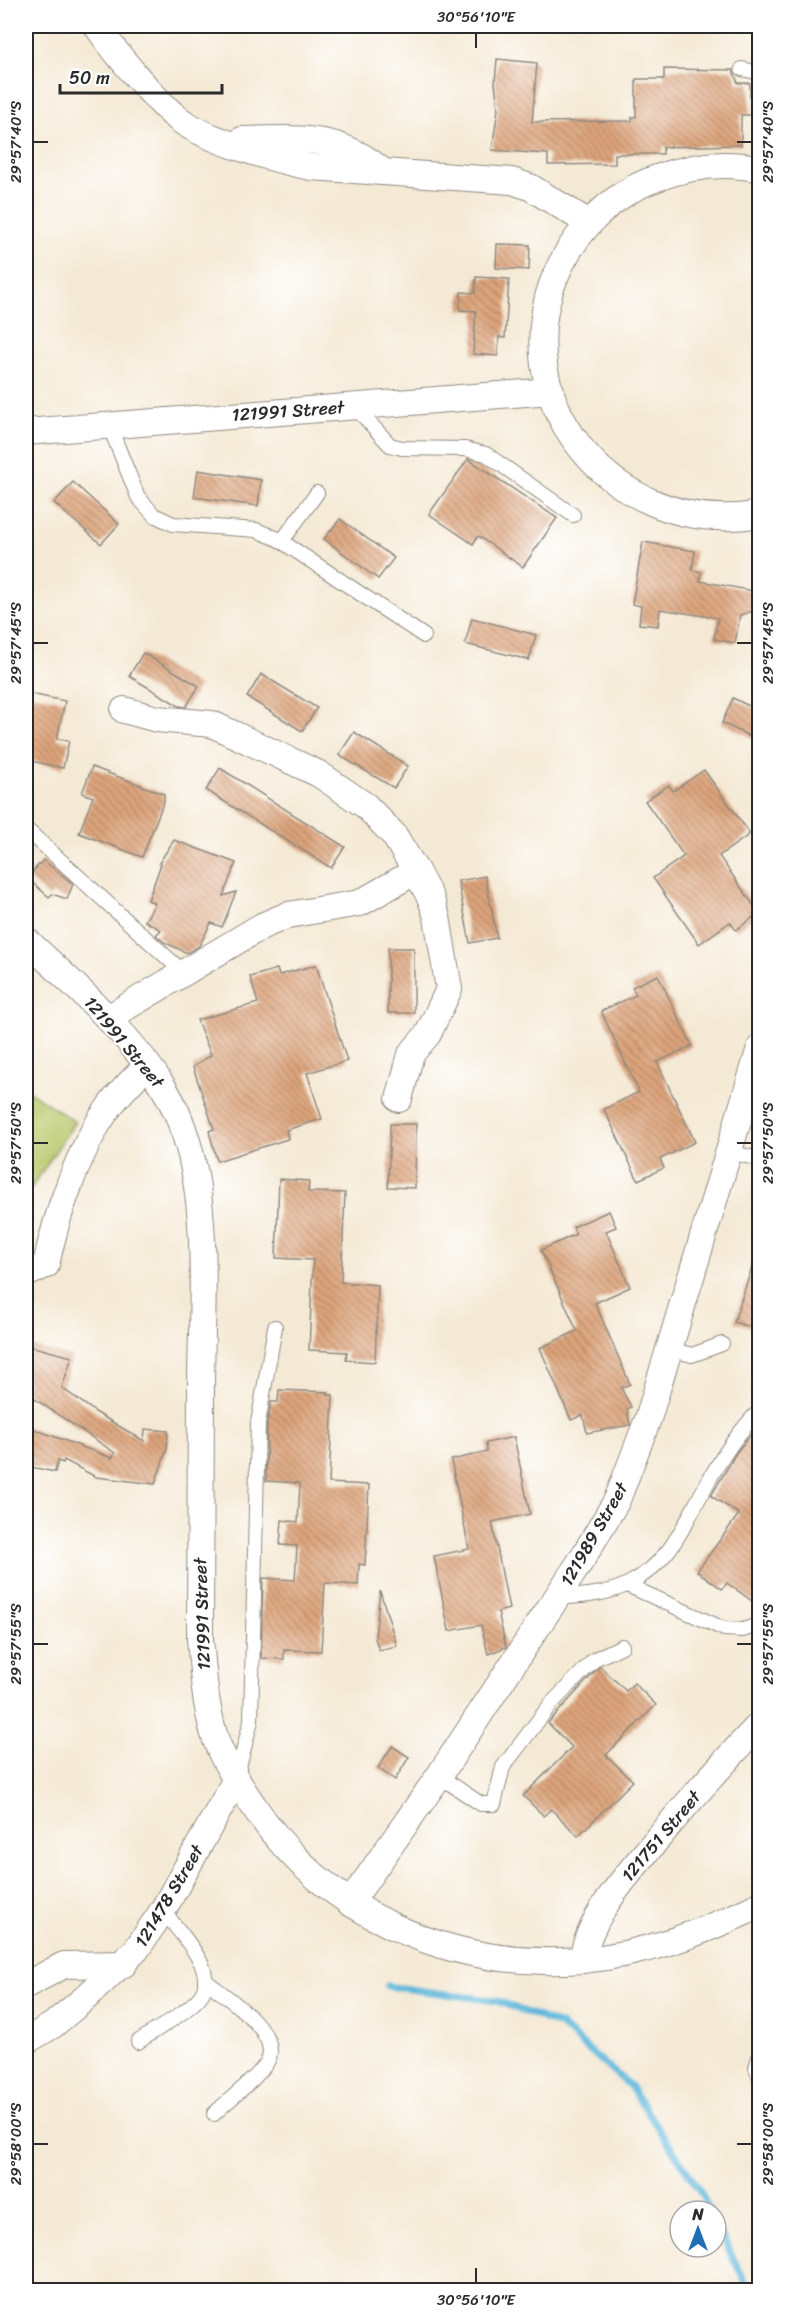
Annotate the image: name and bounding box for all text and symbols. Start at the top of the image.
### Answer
text: 30°56'10"E [437,4,517,30]
scale bar [60,57,222,95]
text: 50 m [69,62,110,94]
text: 29°57'40"S [3,100,29,183]
text: 29°57'40"S [755,100,781,183]
street label: 121991 Street [231,391,346,431]
text: 29°57'45"S [3,602,29,684]
text: 29°57'45"S [755,602,781,684]
street label: 121991 Street [76,989,173,1096]
text: 29°57'50"S [3,1101,29,1184]
text: 29°57'50"S [755,1101,781,1184]
street label: 121989 Street [551,1475,637,1592]
street label: 121991 Street [184,1556,220,1671]
text: 29°57'55"S [3,1603,29,1685]
text: 29°57'55"S [755,1603,781,1685]
street label: 121751 Street [613,1782,710,1889]
street label: 121478 Street [126,1838,213,1954]
text: 29°58'00"S [3,2102,29,2185]
text: 29°58'00"S [755,2102,781,2185]
north arrow [668,2199,728,2259]
text: N [691,2200,704,2229]
text: 30°56'10"E [437,2287,517,2313]

